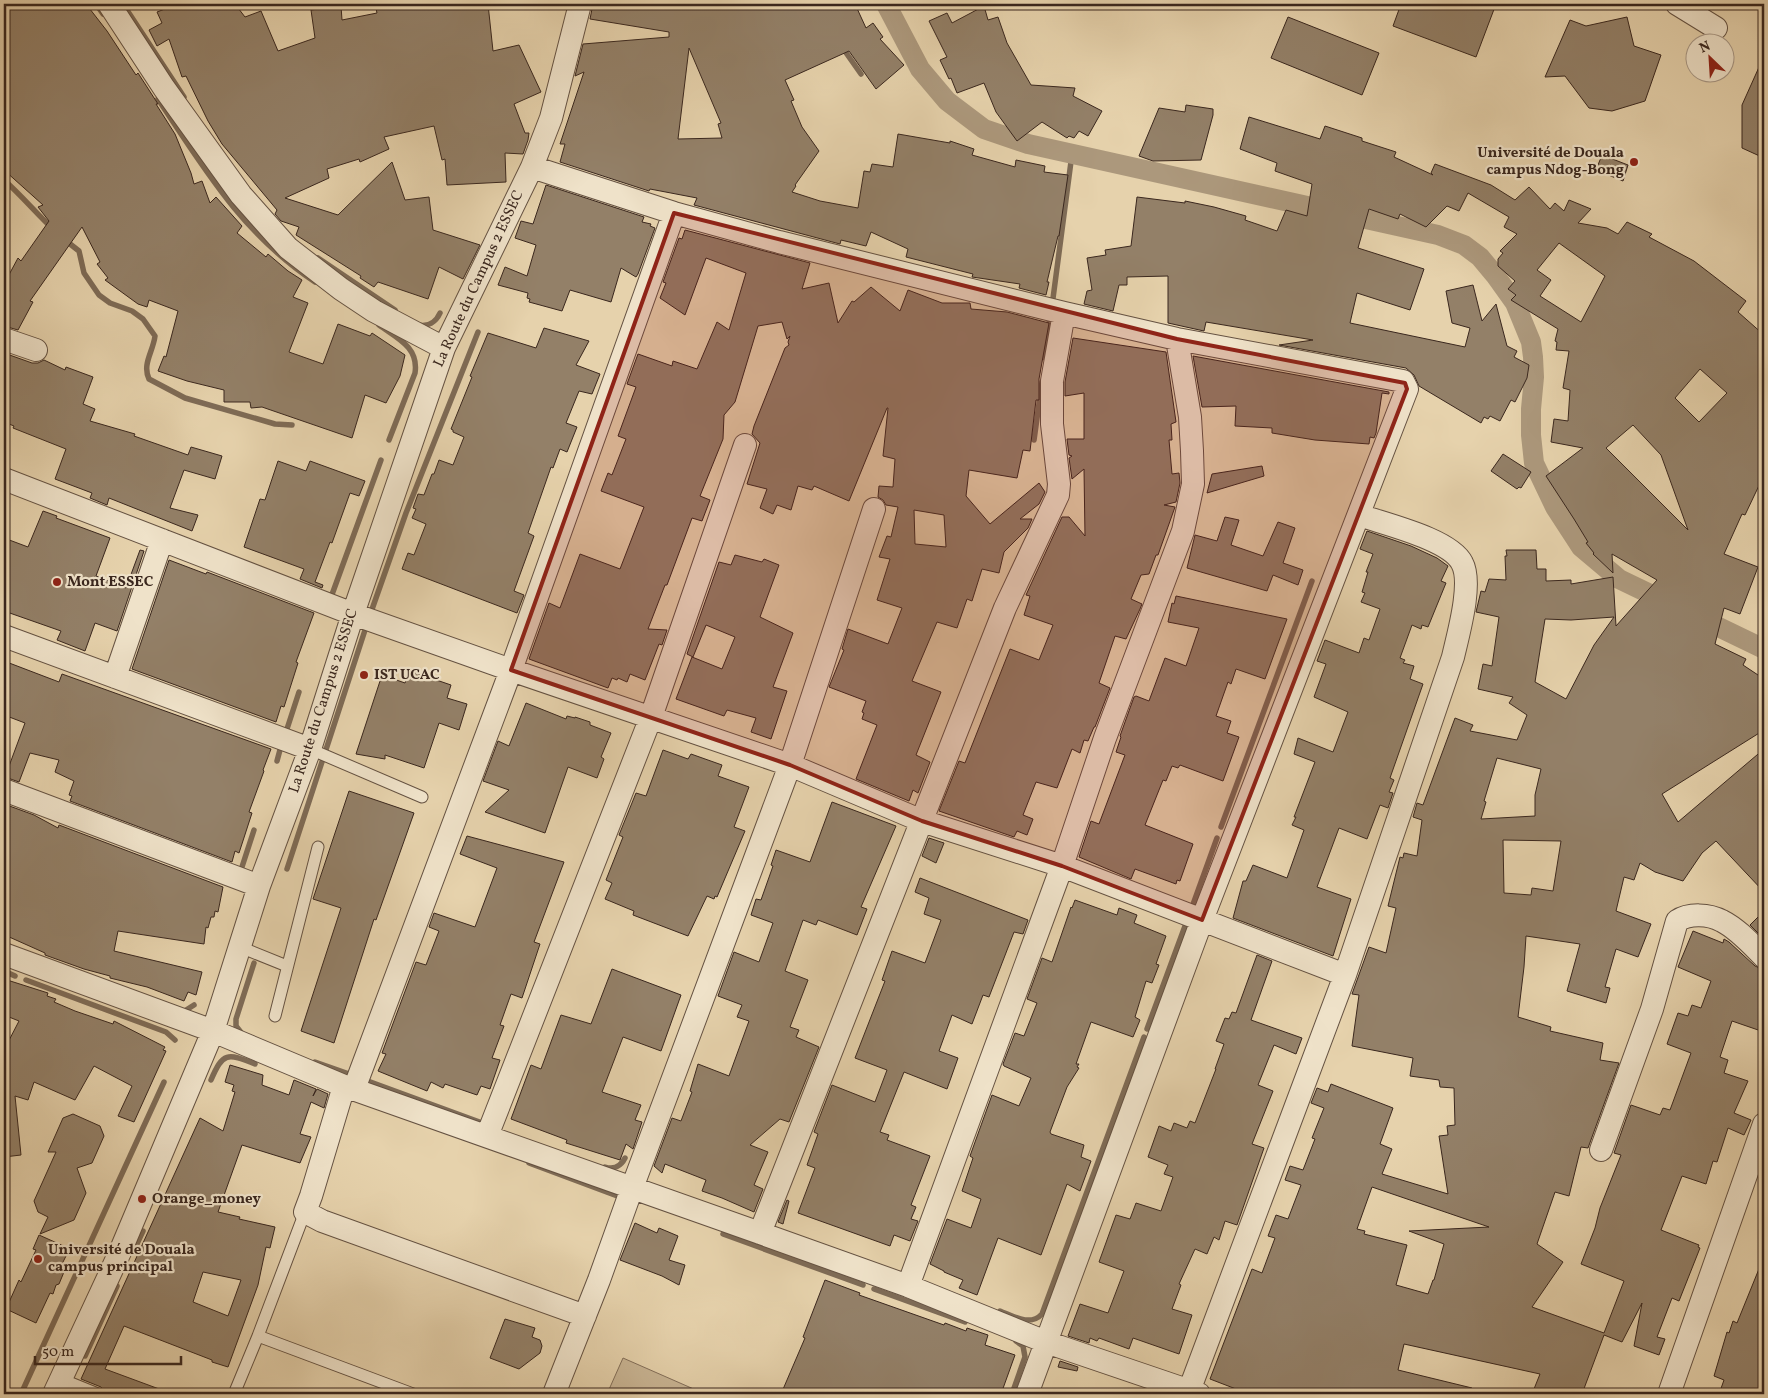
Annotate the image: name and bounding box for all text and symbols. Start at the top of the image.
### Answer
north arrow [1686,32,1736,82]
text: N [1697,37,1714,58]
place label: Université de Douala campus Ndog-Bong [1477,143,1624,181]
marker: Université de Douala campus Ndog-Bong [1628,156,1640,168]
street label: La Route du Campus 2 ESSEC [429,187,529,371]
place label: Mont ESSEC [67,572,154,593]
marker: Mont ESSEC [51,576,63,588]
street label: La Route du Campus 2 ESSEC [284,606,364,796]
place label: IST UCAC [374,665,440,686]
marker: IST UCAC [358,669,370,681]
place label: Orange_money [152,1189,261,1210]
marker: Orange_money [136,1193,148,1205]
place label: Université de Douala campus principal [48,1240,195,1278]
marker: Université de Douala campus principal [32,1253,44,1265]
scale bar [35,1333,181,1365]
text: 50 m [42,1342,74,1363]

